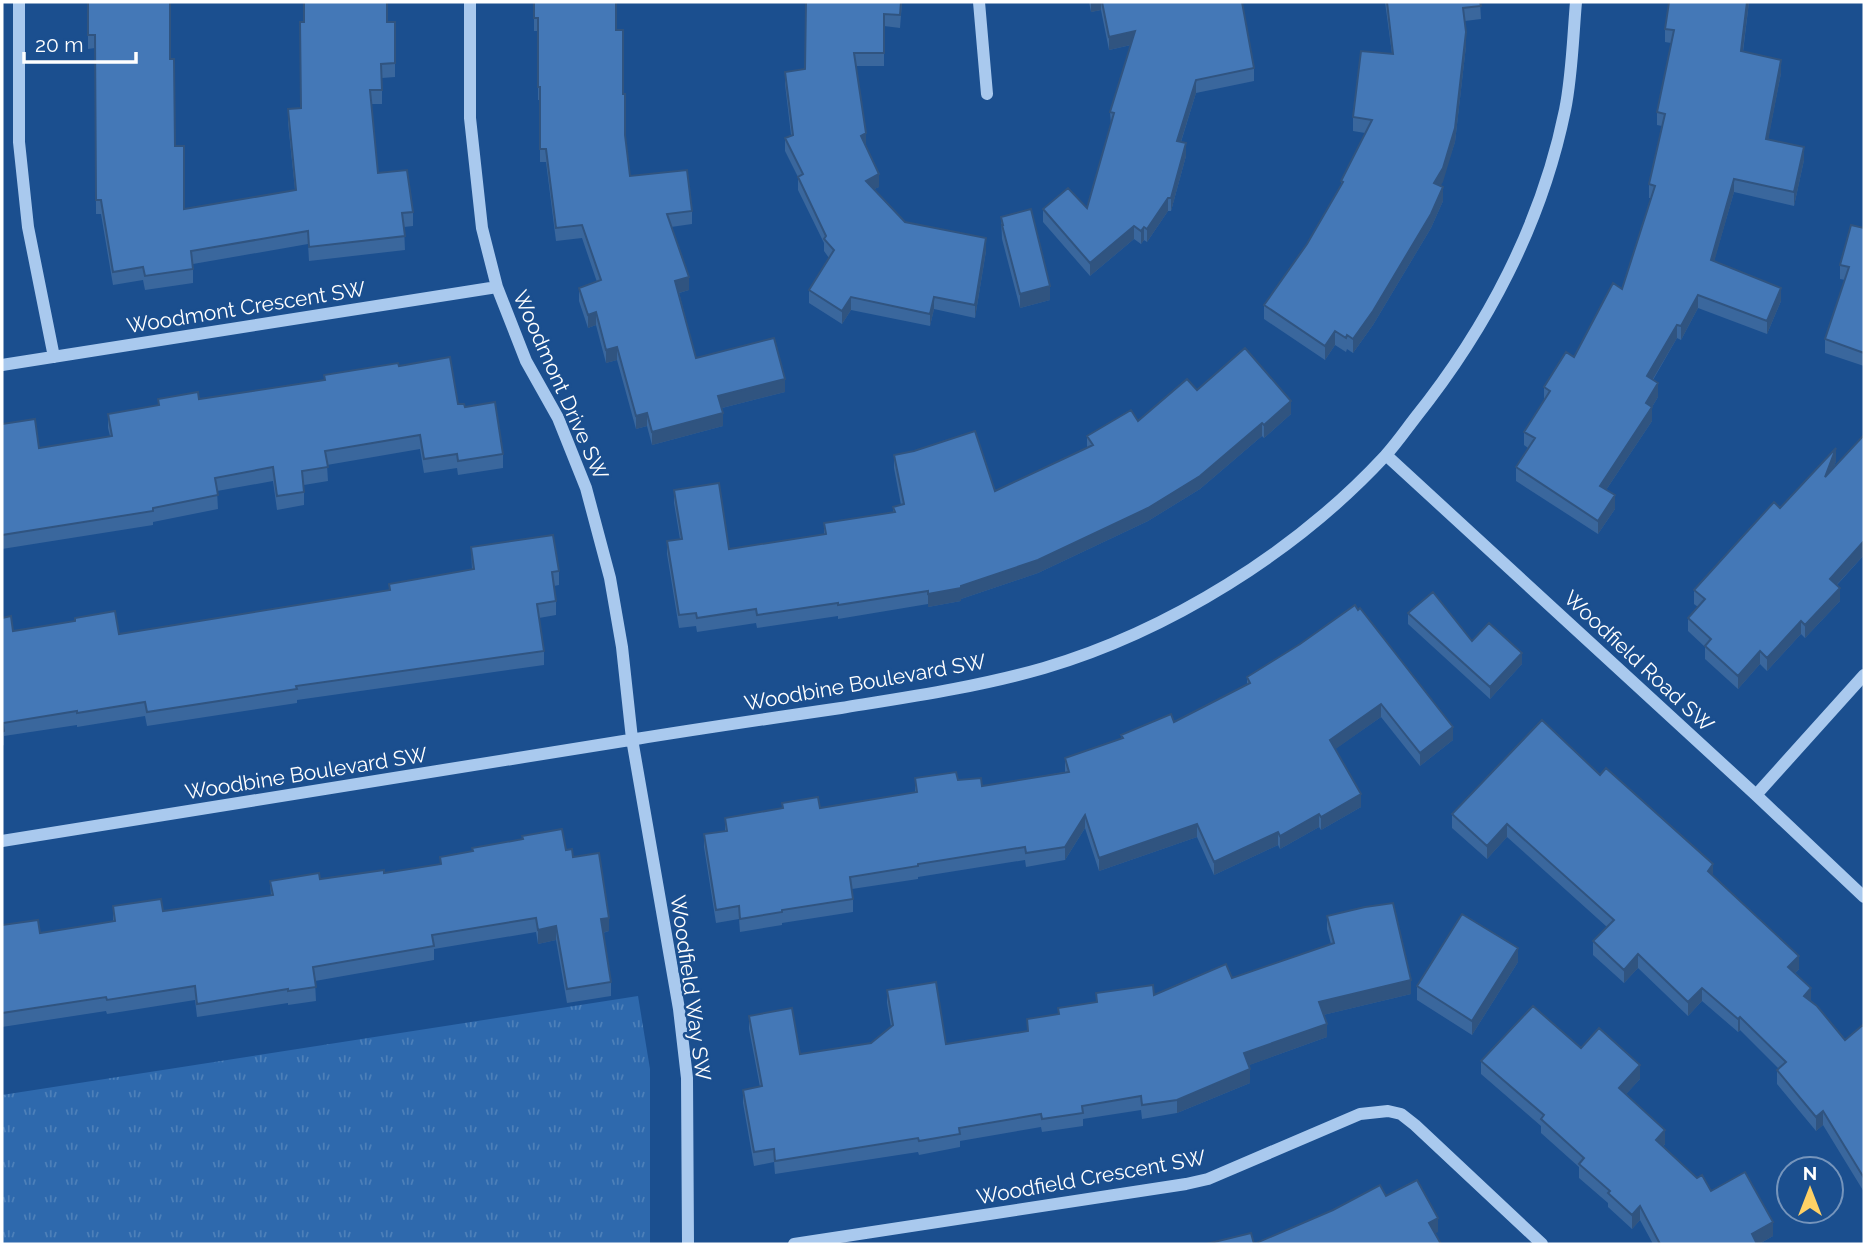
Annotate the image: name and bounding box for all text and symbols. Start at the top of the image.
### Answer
scale bar [24,21,136,65]
text: 20 m [35,32,83,57]
street label: Woodmont Crescent SW [125,276,367,338]
street label: Woodmont Drive SW [508,286,614,484]
street label: Woodfield Road SW [1559,585,1719,737]
street label: Woodbine Boulevard SW [742,648,988,716]
street label: Woodbine Boulevard SW [183,741,429,805]
street label: Woodfield Way SW [666,893,716,1083]
street label: Woodfield Crescent SW [974,1145,1208,1209]
north arrow [1775,1155,1845,1225]
text: N [1803,1162,1817,1184]

